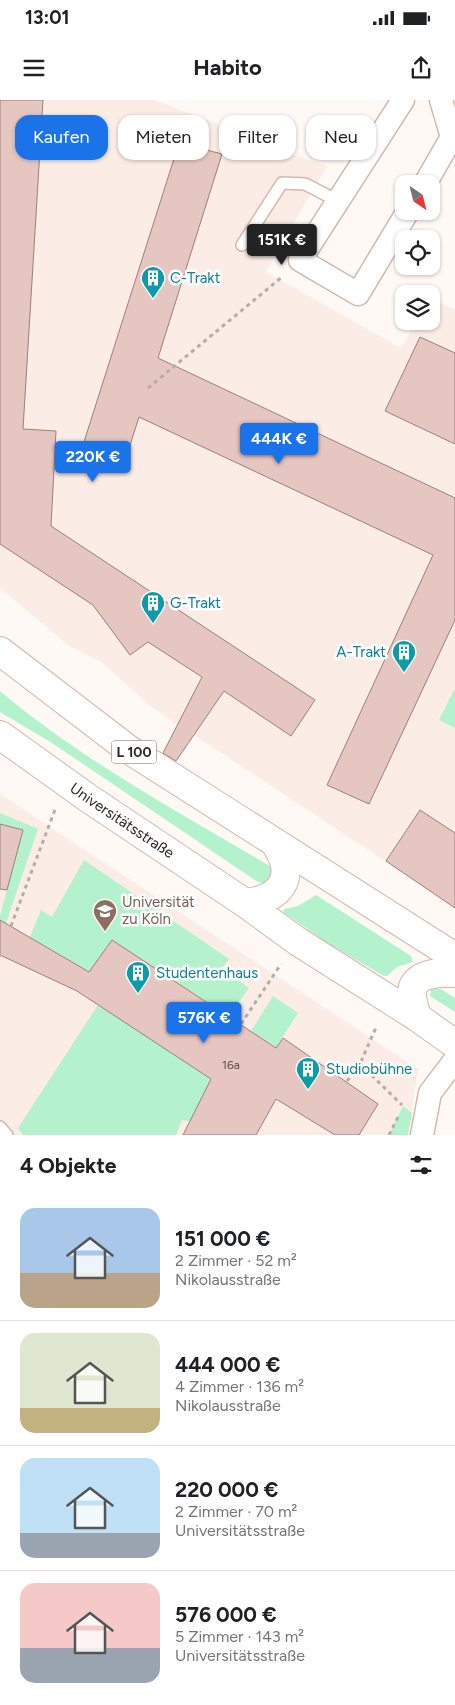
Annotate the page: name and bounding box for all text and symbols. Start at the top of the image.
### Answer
text: 13:01 [25,6,70,29]
icon: menu [20,54,48,82]
text: Habito [193,54,262,81]
icon: share [407,54,435,82]
chip: Kaufen [15,115,108,160]
chip: Mieten [118,115,209,160]
chip: Filter [219,115,296,160]
chip: Neu [306,115,376,160]
north arrow [395,175,440,220]
map controls [395,175,440,330]
pin: 151K € [241,224,323,266]
text: 151K € [258,230,306,249]
button: locate [395,230,440,275]
building icon: C-Trakt [140,265,166,299]
place label: C-Trakt [170,269,221,287]
button: layers [395,285,440,330]
pin: 444K € [238,422,320,465]
text: 444K € [251,429,307,448]
pin: 220K € [52,440,134,483]
text: 220K € [66,447,120,466]
building icon: G-Trakt [140,590,166,624]
place label: G-Trakt [170,594,221,612]
building icon: A-Trakt [391,639,417,673]
place label: A-Trakt [336,643,386,661]
road number: L 100 [112,740,156,764]
street label: Universitätsstraße [66,779,178,862]
place label: Universität zu Köln [122,893,195,928]
school or university icon: Universität zu Köln [92,898,118,932]
building icon: Studentenhaus [125,960,151,994]
place label: Studentenhaus [156,964,258,982]
pin: 576K € [163,1002,245,1044]
text: 576K € [177,1008,231,1027]
building icon: Studiobühne [295,1056,321,1090]
house number: 16a [222,1058,240,1072]
place label: Studiobühne [326,1060,412,1078]
icon: filters [407,1151,435,1179]
text: 4 Objekte [20,1153,116,1178]
text: 151 000 € [175,1226,270,1251]
icon: home [60,1228,120,1288]
text: 2 Zimmer · 52 m² [175,1251,297,1270]
text: Nikolausstraße [175,1270,281,1289]
text: 444 000 € [175,1352,280,1377]
icon: home [60,1353,120,1413]
text: 4 Zimmer · 136 m² [175,1377,304,1396]
text: Nikolausstraße [175,1396,281,1415]
text: 220 000 € [175,1477,278,1502]
icon: home [60,1478,120,1538]
text: 2 Zimmer · 70 m² [175,1502,297,1521]
text: Universitätsstraße [175,1521,305,1540]
text: 576 000 € [175,1602,276,1627]
icon: home [60,1603,120,1663]
text: 5 Zimmer · 143 m² [175,1627,304,1646]
text: Universitätsstraße [175,1646,305,1665]

